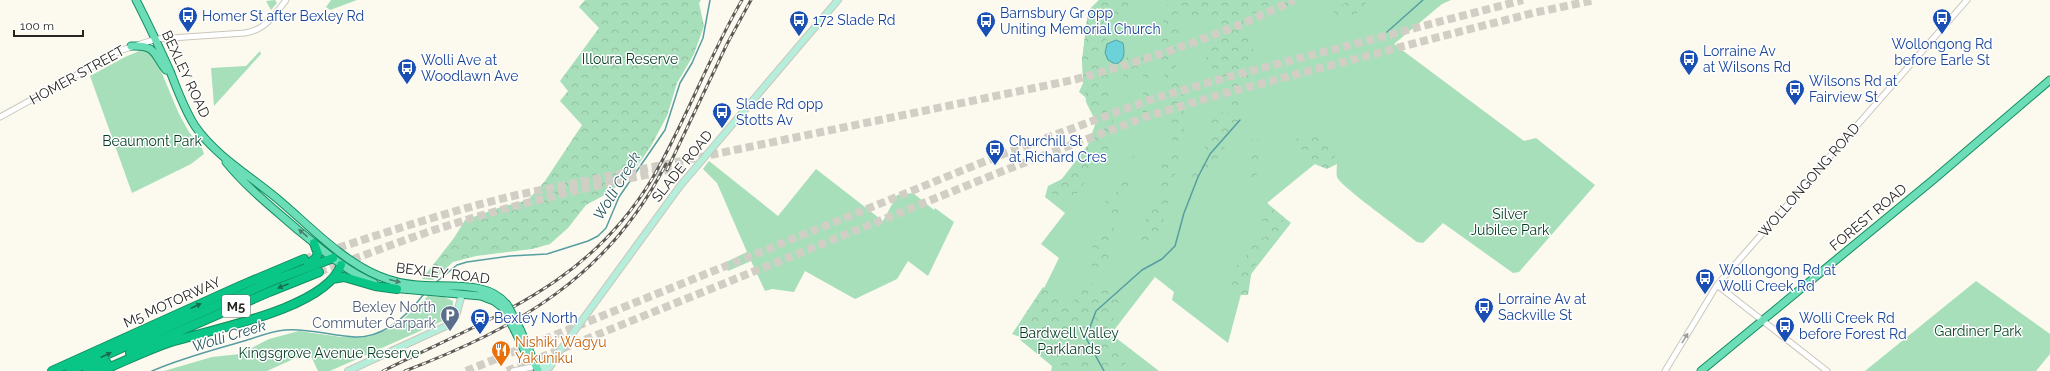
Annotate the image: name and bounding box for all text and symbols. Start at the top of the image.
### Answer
bus stop icon: Homer St after Bexley Rd [177,5,199,33]
place label: Barnsbury Gr opp Uniting Memorial Church [1000,5,1161,37]
bus stop icon: Wollongong Rd before Earle St [1931,7,1953,35]
place label: Homer St after Bexley Rd [202,8,364,24]
bus stop icon: 172 Slade Rd [788,9,810,37]
bus stop icon: Barnsbury Gr opp Uniting Memorial Church [975,10,997,38]
scale bar [14,12,83,38]
place label: 172 Slade Rd [813,12,895,28]
text: 100 m [20,19,54,33]
street label: BEXLEY ROAD [159,28,213,120]
place label: Wollongong Rd before Earle St [1891,36,1993,68]
street label: HOMER STREET [27,42,128,108]
place label: Lorraine Av at Wilsons Rd [1703,43,1791,75]
bus stop icon: Lorraine Av at Wilsons Rd [1678,48,1700,76]
park label: Illoura Reserve [582,51,678,67]
place label: Wolli Ave at Woodlawn Ave [421,52,518,84]
bus stop icon: Wolli Ave at Woodlawn Ave [396,57,418,85]
place label: Wilsons Rd at Fairview St [1809,73,1898,105]
bus stop icon: Wilsons Rd at Fairview St [1784,78,1806,106]
place label: Slade Rd opp Stotts Av [736,96,824,128]
bus stop icon: Slade Rd opp Stotts Av [711,101,733,129]
street label: WOLLONGONG ROAD [1755,120,1863,240]
street label: SLADE ROAD [648,127,716,205]
park label: Beaumont Park [102,133,202,149]
place label: Churchill St at Richard Cres [1009,133,1107,165]
bus stop icon: Churchill St at Richard Cres [984,138,1006,166]
water label: Wolli Creek [590,149,644,223]
street label: FOREST ROAD [1826,180,1910,254]
park label: Silver Jubilee Park [1470,206,1550,238]
one-way arrow [297,229,308,238]
street label: BEXLEY ROAD [395,259,491,287]
place label: Wollongong Rd at Wolli Creek Rd [1719,262,1836,294]
bus stop icon: Wollongong Rd at Wolli Creek Rd [1694,267,1716,295]
street label: M5 MOTORWAY [121,273,223,331]
one-way arrow [389,279,401,285]
one-way arrow [276,284,288,290]
place label: Lorraine Av at Sackville St [1498,291,1587,323]
road number: M5 [222,295,250,317]
bus stop icon: Lorraine Av at Sackville St [1473,296,1495,324]
place label: Bexley North Commuter Carpark [312,299,437,331]
one-way arrow [190,302,202,309]
parking icon: Bexley North Commuter Carpark [439,304,461,332]
station icon: Bexley North [469,307,491,335]
place label: Bexley North [494,310,578,326]
place label: Wolli Creek Rd before Forest Rd [1799,310,1907,342]
bus stop icon: Wolli Creek Rd before Forest Rd [1774,315,1796,343]
water label: Wolli Creek [190,316,268,356]
park label: Gardiner Park [1934,323,2022,339]
park label: Bardwell Valley Parklands [1019,325,1119,357]
one-way arrow [1681,333,1689,343]
place label: Nishiki Wagyu Yakuniku [515,334,606,366]
restaurant icon: Nishiki Wagyu Yakuniku [490,339,512,367]
park label: Kingsgrove Avenue Reserve [239,345,419,361]
one-way arrow [100,352,111,358]

